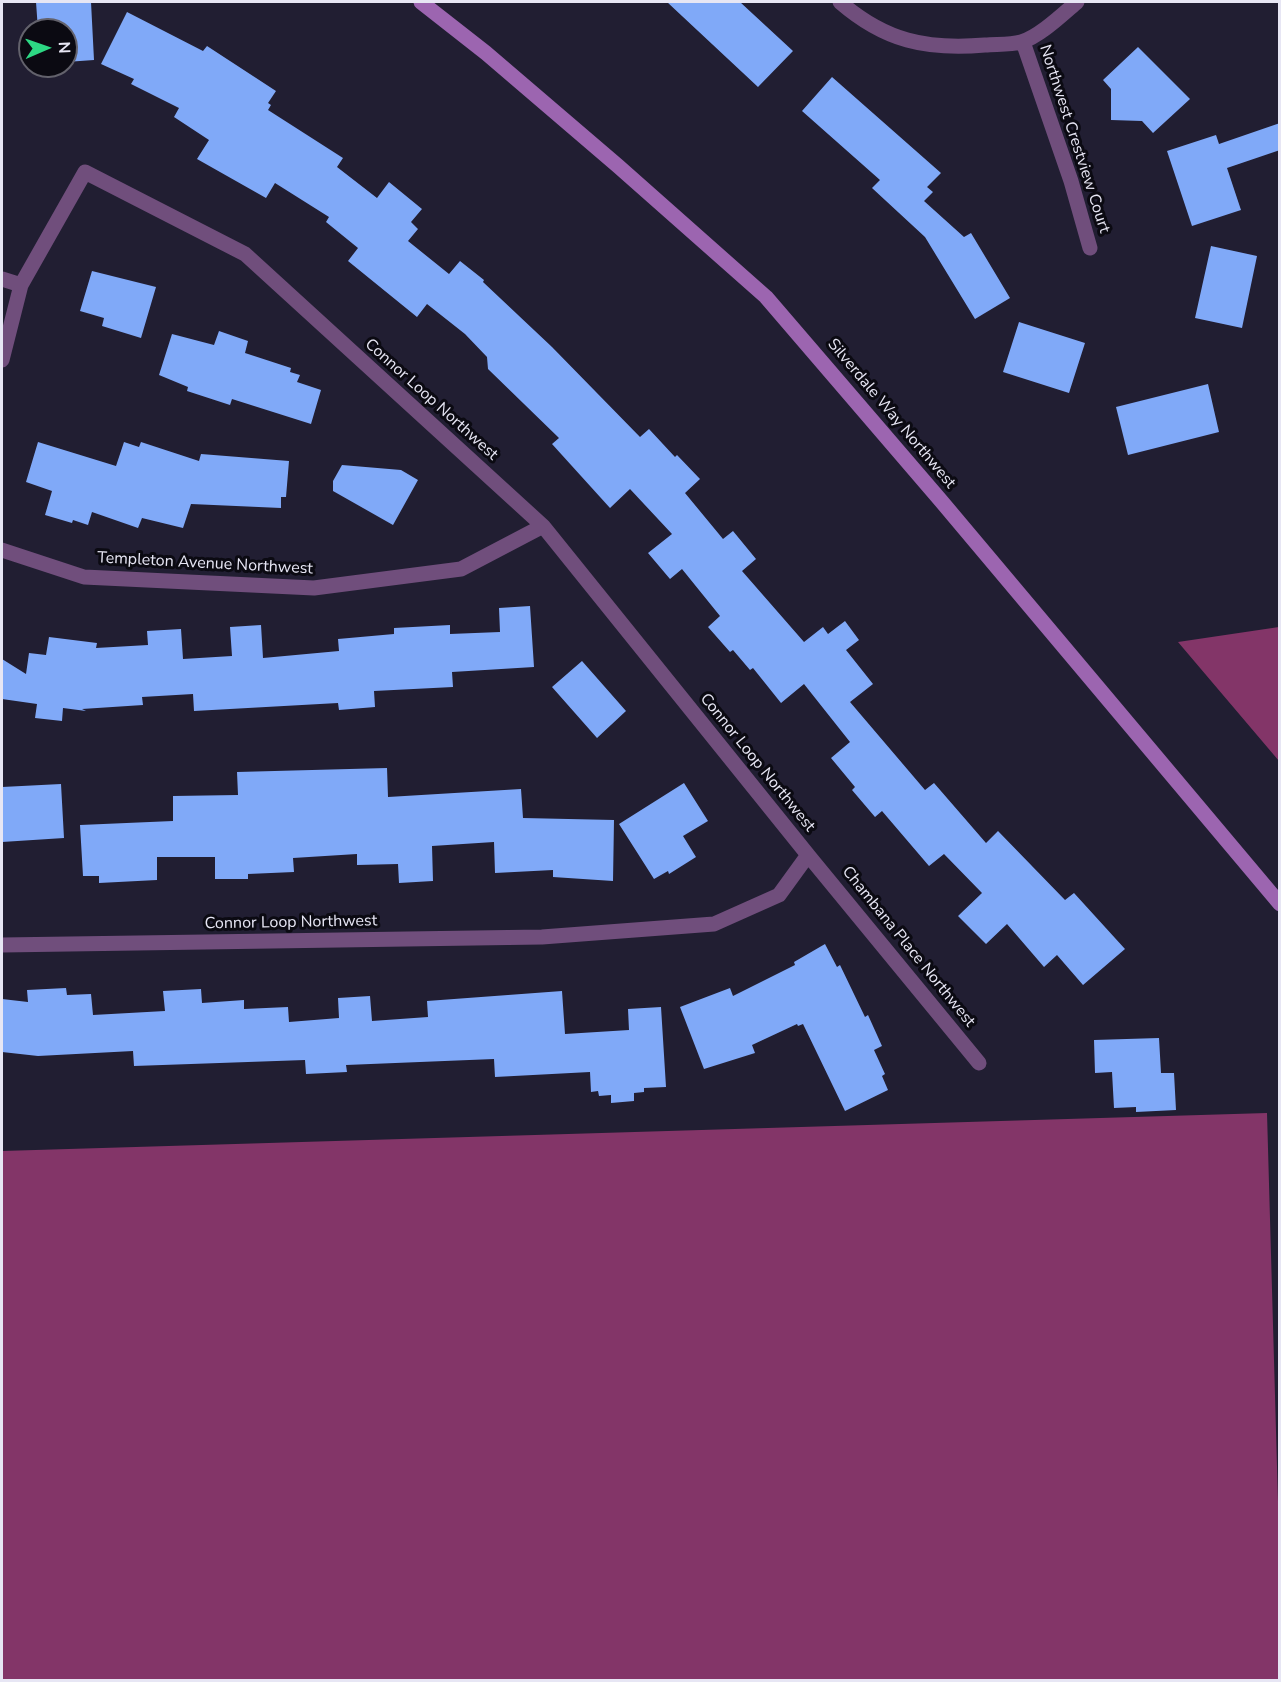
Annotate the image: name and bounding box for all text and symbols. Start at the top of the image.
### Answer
north arrow [18,18,78,78]
text: N [53,41,75,54]
street label: Northwest Crestview Court [1034,43,1114,235]
street label: Connor Loop Northwest [361,335,501,465]
street label: Silverdale Way Northwest [823,335,959,493]
street label: Templeton Avenue Northwest [97,549,313,579]
street label: Connor Loop Northwest [695,690,819,836]
street label: Chambana Place Northwest [837,863,979,1031]
street label: Connor Loop Northwest [205,912,377,934]

